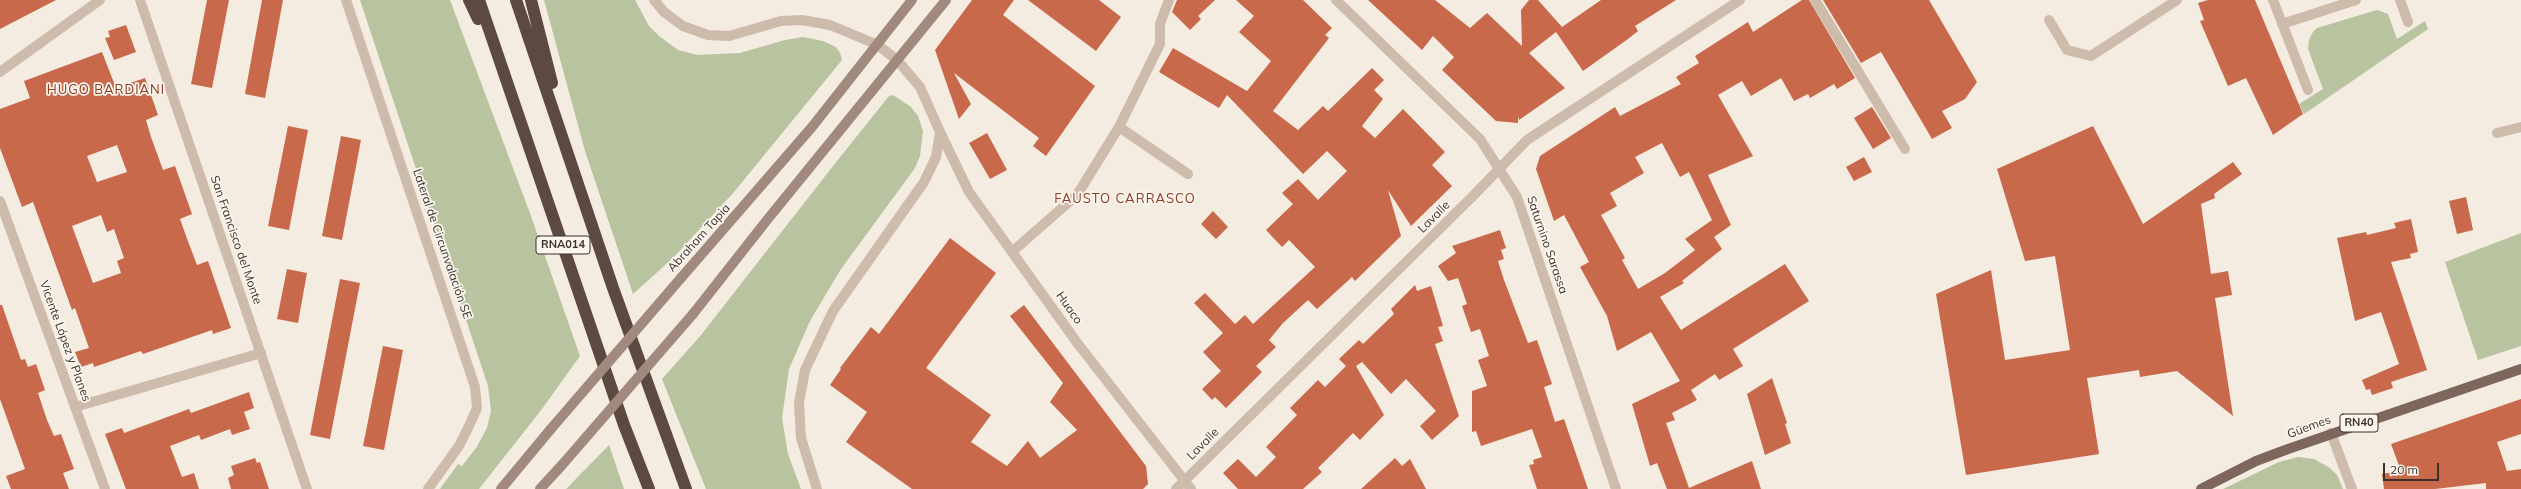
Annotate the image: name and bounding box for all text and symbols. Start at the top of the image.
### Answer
district label: HUGO BARDIANI [47,82,165,98]
street label: Lateral de Circunvalación SE [410,167,474,321]
street label: San Francisco del Monte [207,174,265,306]
district label: FAUSTO CARRASCO [1054,191,1196,207]
street label: Saturnino Sarassa [1524,194,1570,296]
street label: Lavalle [1415,198,1453,236]
street label: Abraham Tapia [665,201,733,275]
road number: RNA014 [536,236,590,254]
street label: Vicente López y Planes [36,279,94,403]
street label: Huaco [1053,289,1085,327]
street label: Güemes [2285,412,2333,442]
road number: RN40 [2340,414,2378,432]
street label: Lavalle [1184,425,1222,463]
scale bar [2385,455,2441,481]
text: 20 m [2390,462,2418,477]

